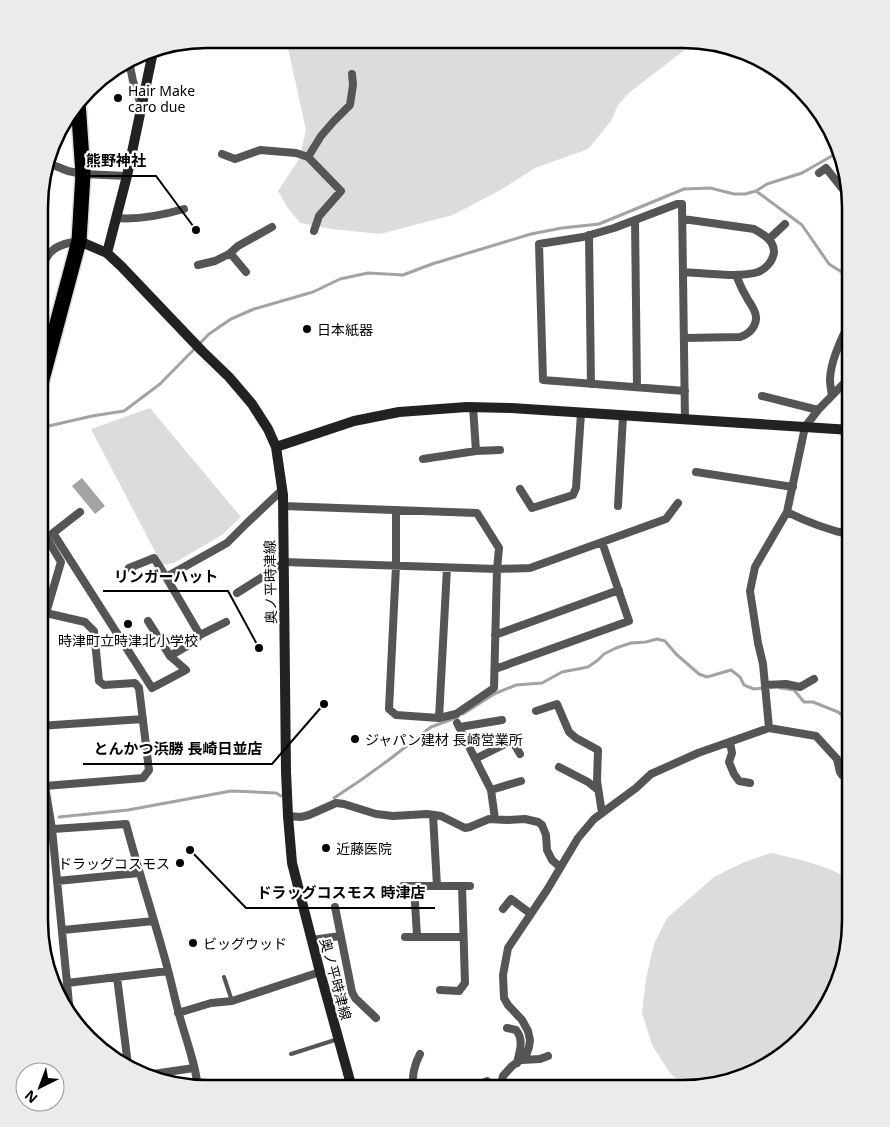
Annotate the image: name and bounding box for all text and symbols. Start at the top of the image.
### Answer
place label: Hair Make caro due [128,81,195,116]
marker: Hair Make caro due [112,92,124,104]
callout: 熊野神社 [76,146,156,176]
text: 熊野神社 [86,150,146,170]
place label: 日本紙器 [317,320,373,339]
marker: 日本紙器 [301,323,313,335]
street label: 奥ノ平時津線 [260,540,280,624]
callout: リンガーハット [103,561,228,591]
text: リンガーハット [114,566,218,586]
marker: 時津町立時津北小学校 [122,618,134,630]
place label: 時津町立時津北小学校 [58,631,198,650]
place label: ジャパン建材 長崎営業所 [365,730,523,749]
marker: ジャパン建材 長崎営業所 [349,733,361,745]
callout: とんかつ浜勝 長崎日並店 [83,734,272,764]
text: とんかつ浜勝 長崎日並店 [94,738,262,758]
place label: 近藤医院 [336,839,392,858]
marker: 近藤医院 [320,842,332,854]
place label: ドラッグコスモス [58,854,170,873]
marker: ドラッグコスモス [174,857,186,869]
callout: ドラッグコスモス 時津店 [246,878,435,908]
text: ドラッグコスモス 時津店 [257,882,425,902]
place label: ビッグウッド [203,934,287,953]
street label: 奥ノ平時津線 [316,936,356,1022]
marker: ビッグウッド [187,937,199,949]
north arrow [15,1062,65,1112]
text: N [20,1086,42,1108]

